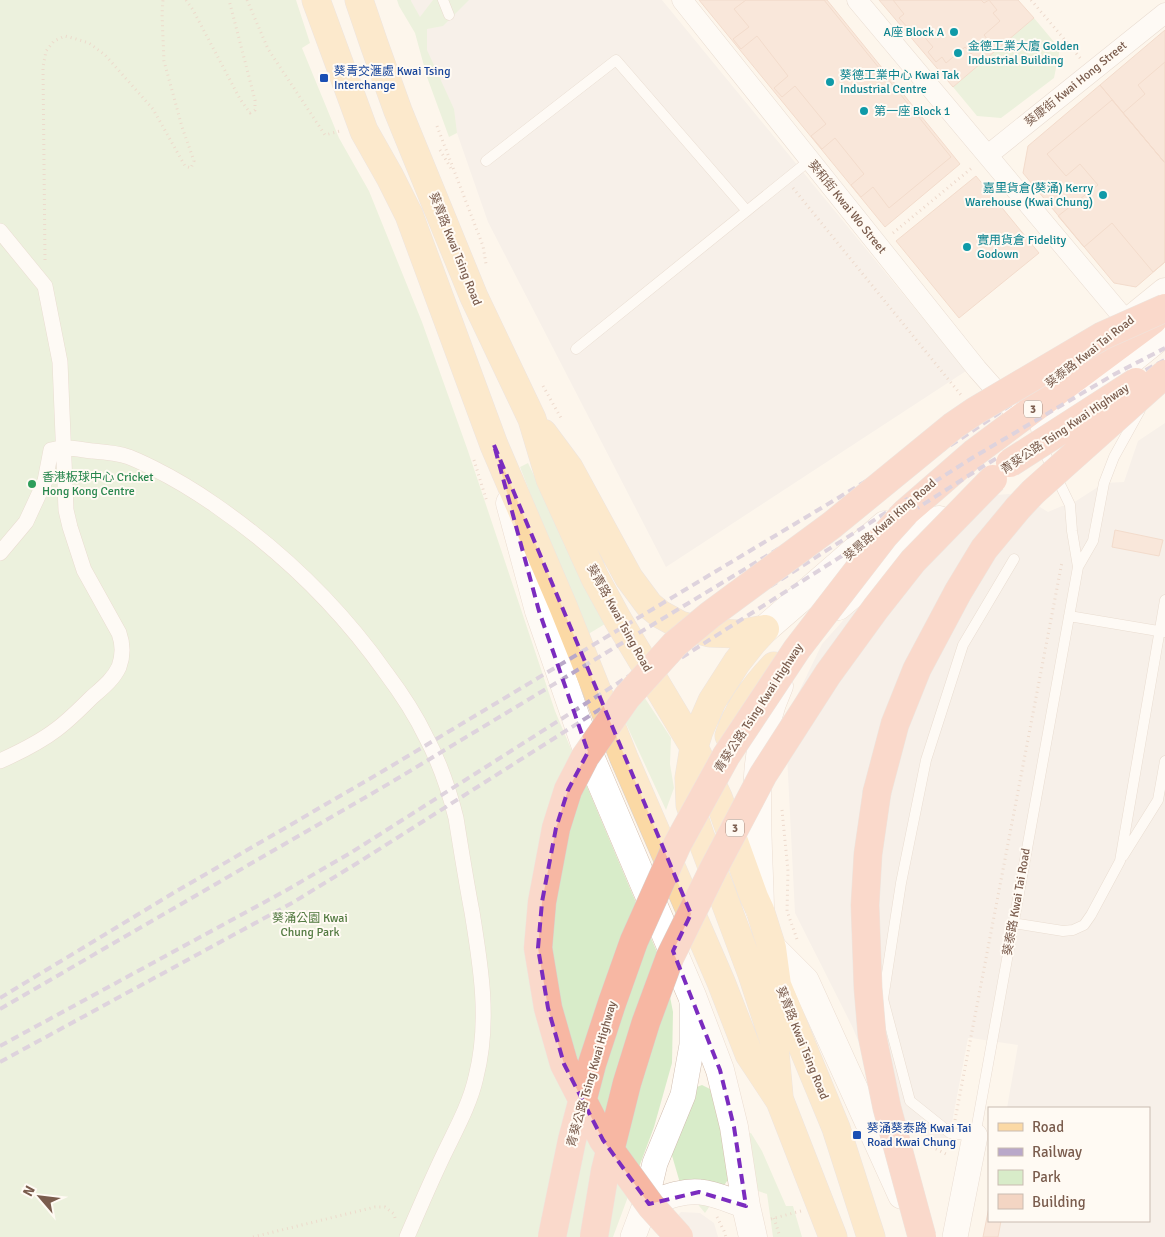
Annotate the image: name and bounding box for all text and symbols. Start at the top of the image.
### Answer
place label: A座 Block A [883,25,945,40]
marker: A座 Block A [948,26,960,38]
street label: 葵康街 Kwai Hong Street [1022,38,1130,130]
place label: 金德工業大廈 Golden Industrial Building [968,39,1079,68]
marker: 金德工業大廈 Golden Industrial Building [952,47,964,59]
place label: 葵青交滙處 Kwai Tsing Interchange [334,64,450,93]
place label: 葵德工業中心 Kwai Tak Industrial Centre [840,68,959,97]
marker: 葵青交滙處 Kwai Tsing Interchange [318,72,330,84]
marker: 葵德工業中心 Kwai Tak Industrial Centre [824,76,836,88]
place label: 第一座 Block 1 [874,104,950,119]
marker: 第一座 Block 1 [858,105,870,117]
street label: 葵和街 Kwai Wo Street [805,157,889,257]
place label: 嘉里貨倉(葵涌) Kerry Warehouse (Kwai Chung) [965,181,1093,210]
marker: 嘉里貨倉(葵涌) Kerry Warehouse (Kwai Chung) [1097,189,1109,201]
street label: 葵青路 Kwai Tsing Road [425,190,485,308]
place label: 實用貨倉 Fidelity Godown [977,233,1066,262]
marker: 實用貨倉 Fidelity Godown [961,241,973,253]
street label: 葵泰路 Kwai Tai Road [1043,313,1137,391]
street label: 青葵公路 Tsing Kwai Highway [998,380,1132,478]
road number: 3 [1024,400,1042,418]
place label: 香港板球中心 Cricket Hong Kong Centre [42,470,153,499]
street label: 葵景路 Kwai King Road [841,476,939,564]
marker: 香港板球中心 Cricket Hong Kong Centre [26,478,38,490]
street label: 葵青路 Kwai Tsing Road [583,562,655,674]
street label: 青葵公路 Tsing Kwai Highway [712,640,807,776]
road number: 3 [726,820,744,836]
street label: 葵泰路 Kwai Tai Road [1000,847,1034,957]
park label: 葵涌公園 Kwai Chung Park [272,911,348,940]
street label: 葵青路 Kwai Tsing Road [772,984,832,1102]
street label: 青葵公路 Tsing Kwai Highway [564,999,620,1149]
legend [988,1107,1150,1222]
text: Road [1032,1118,1064,1136]
place label: 葵涌葵泰路 Kwai Tai Road Kwai Chung [867,1121,971,1150]
marker: 葵涌葵泰路 Kwai Tai Road Kwai Chung [851,1129,863,1141]
text: Railway [1032,1143,1082,1161]
text: Park [1032,1168,1061,1186]
north arrow [15,1172,65,1222]
text: N [19,1183,39,1199]
text: Building [1032,1193,1086,1211]

